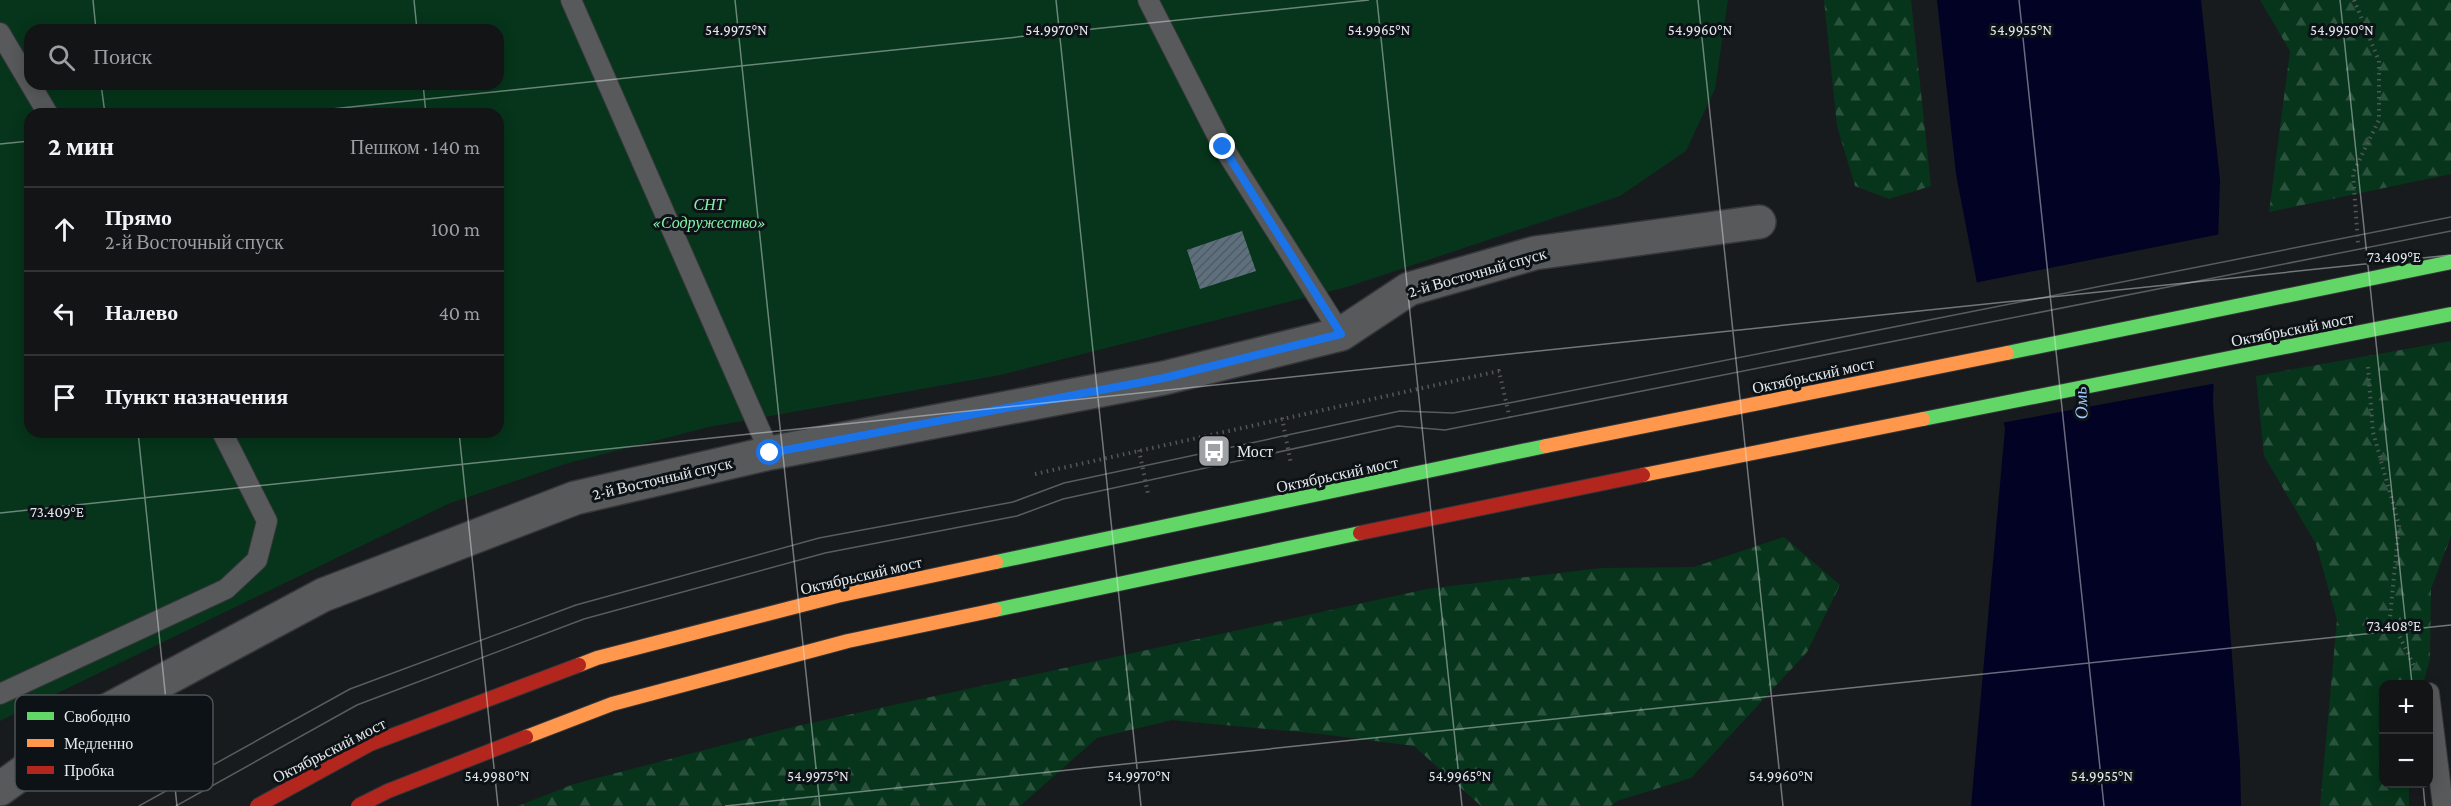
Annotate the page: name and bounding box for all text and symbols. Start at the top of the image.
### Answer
text: 54.9975°N [705,22,767,38]
text: 54.9970°N [1025,22,1089,38]
text: 54.9965°N [1348,22,1411,38]
text: 54.9960°N [1668,22,1732,38]
text: 54.9955°N [1990,22,2052,38]
text: 54.9950°N [2310,22,2374,38]
search box [24,24,504,90]
icon: search [45,41,78,74]
text: Поиск [93,44,152,69]
text: 2 мин [48,132,114,161]
route end [1209,133,1235,159]
text: Пешком · 140 m [350,136,480,158]
park label: СНТ «Содружество» [652,196,766,232]
text: Прямо [105,205,172,230]
icon: ahead [48,213,81,246]
text: 100 m [431,218,480,240]
text: 2-й Восточный спуск [105,231,284,253]
street label: 2-й Восточный спуск [1406,245,1549,301]
text: 73.409°E [2367,249,2421,265]
icon: left [48,297,81,330]
text: Налево [105,300,178,325]
text: 40 m [439,302,480,324]
street label: Октябрьский мост [2229,309,2355,351]
street label: Октябрьский мост [1751,354,1876,398]
icon: arrive [48,381,81,414]
text: Пункт назначения [105,384,288,409]
water label: Омь [2070,386,2092,420]
bus stop icon: Мост [1196,433,1232,469]
route start [756,439,782,465]
place label: Мост [1237,443,1273,460]
street label: Октябрьский мост [1275,453,1400,497]
street label: 2-й Восточный спуск [591,454,734,504]
text: 73.409°E [30,504,84,520]
street label: Октябрьский мост [799,553,924,599]
text: 73.408°E [2367,618,2421,634]
map controls [2379,680,2433,788]
button: + [2379,680,2433,734]
legend [15,695,213,791]
text: Свободно [64,708,131,726]
street label: Октябрьский мост [270,715,389,787]
button: − [2379,734,2433,788]
text: Медленно [64,735,133,753]
text: Пробка [64,762,114,780]
text: 54.9980°N [464,768,530,784]
text: 54.9975°N [787,768,849,784]
text: 54.9970°N [1107,768,1171,784]
text: 54.9965°N [1429,768,1492,784]
text: 54.9960°N [1749,768,1813,784]
text: 54.9955°N [2071,768,2133,784]

